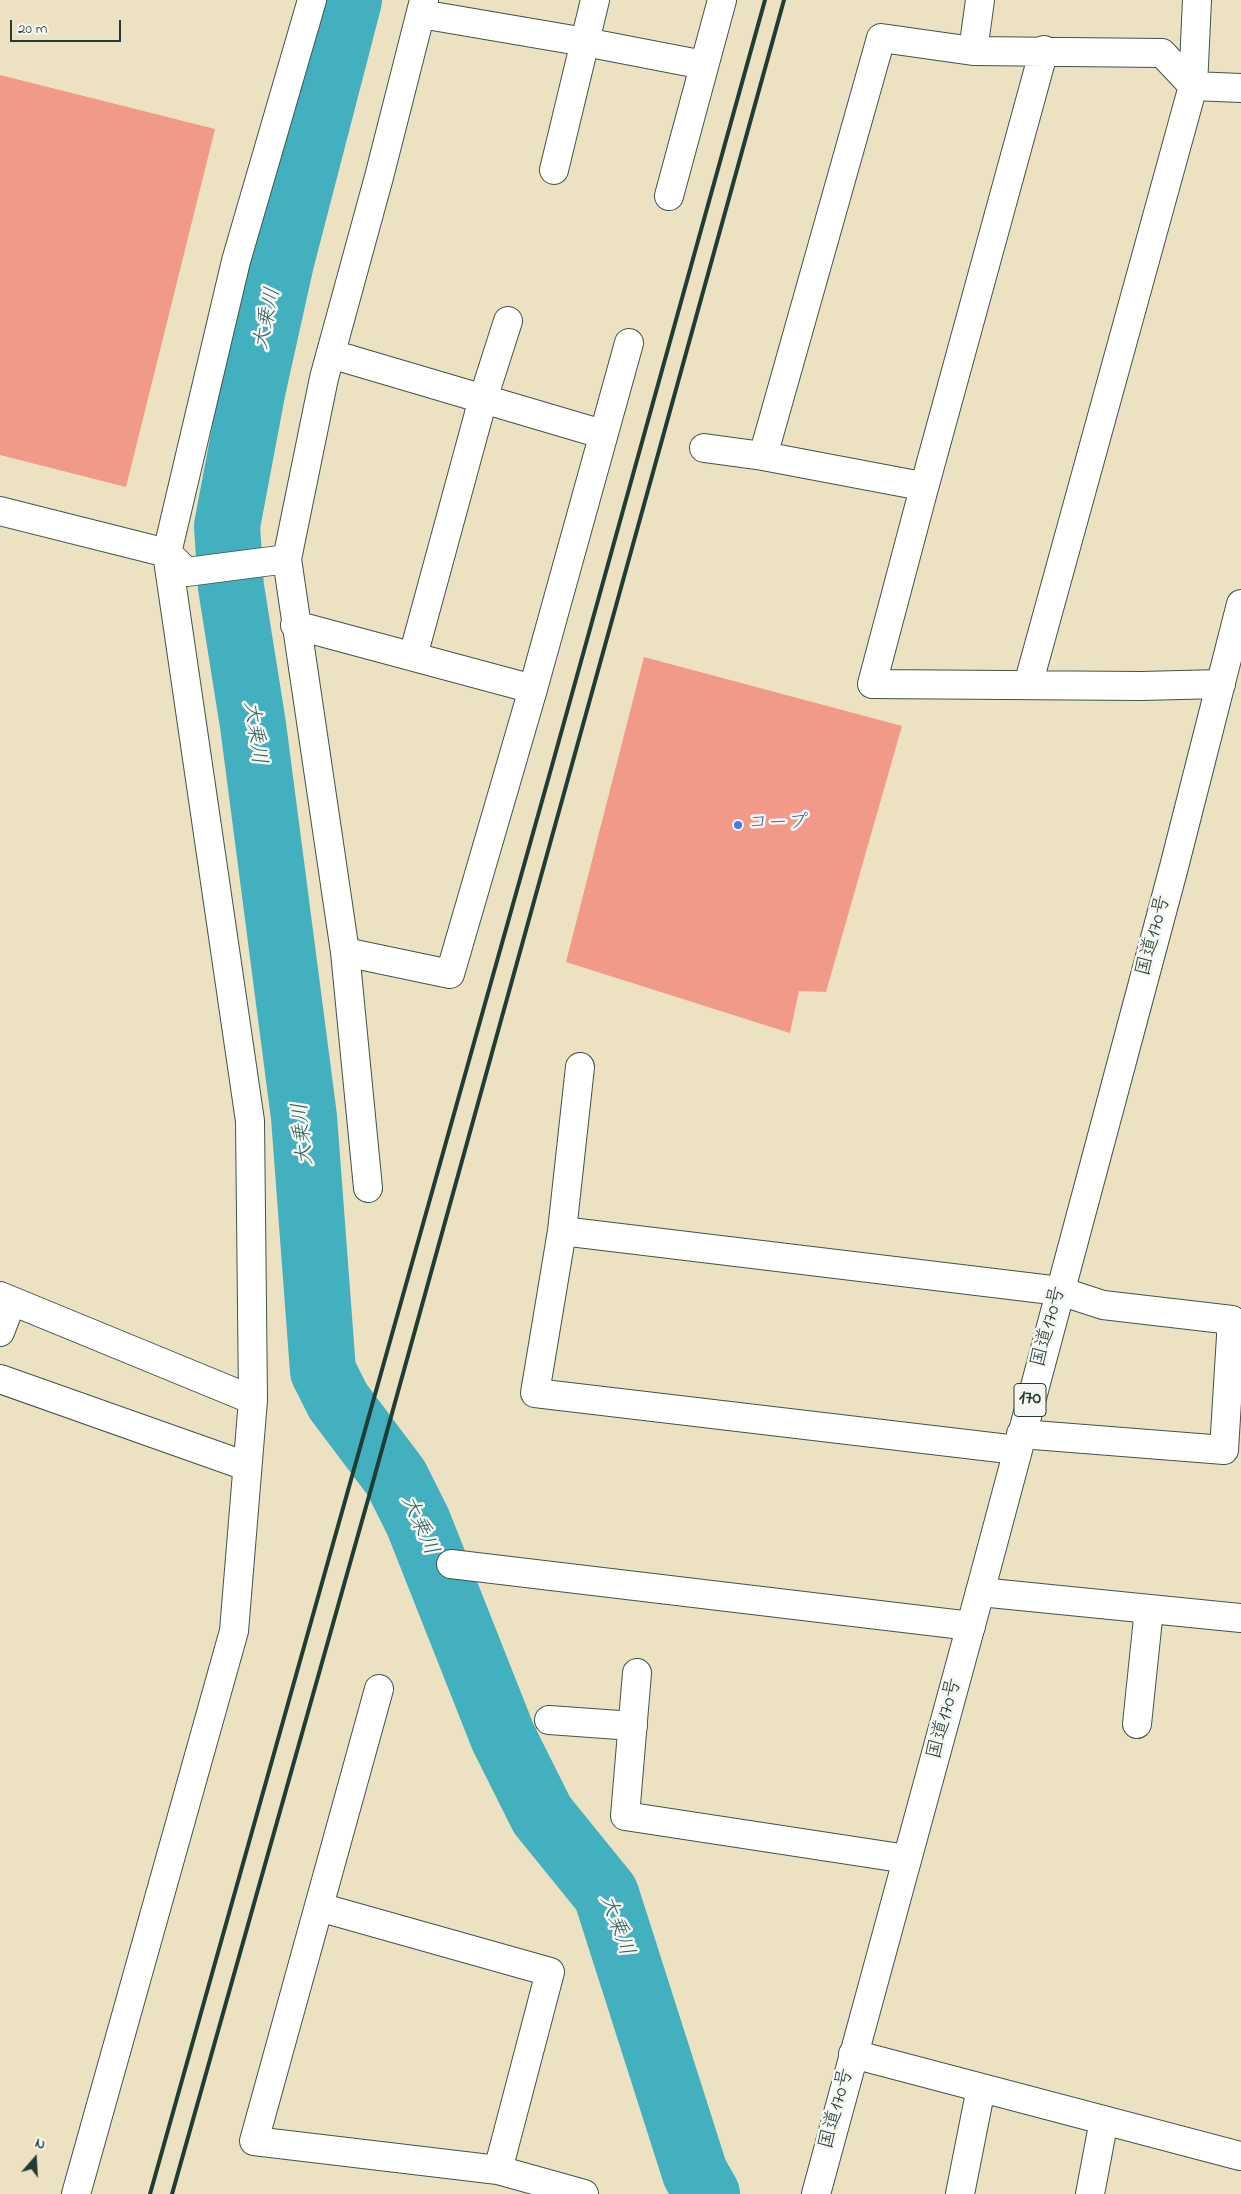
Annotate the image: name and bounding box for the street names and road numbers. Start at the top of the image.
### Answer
street label: 国道170号 [1133,893,1177,979]
street label: 国道170号 [1028,1284,1072,1370]
road number: 170 [1014,1384,1046,1416]
street label: 国道170号 [924,1676,968,1762]
street label: 国道170号 [816,2066,860,2152]

